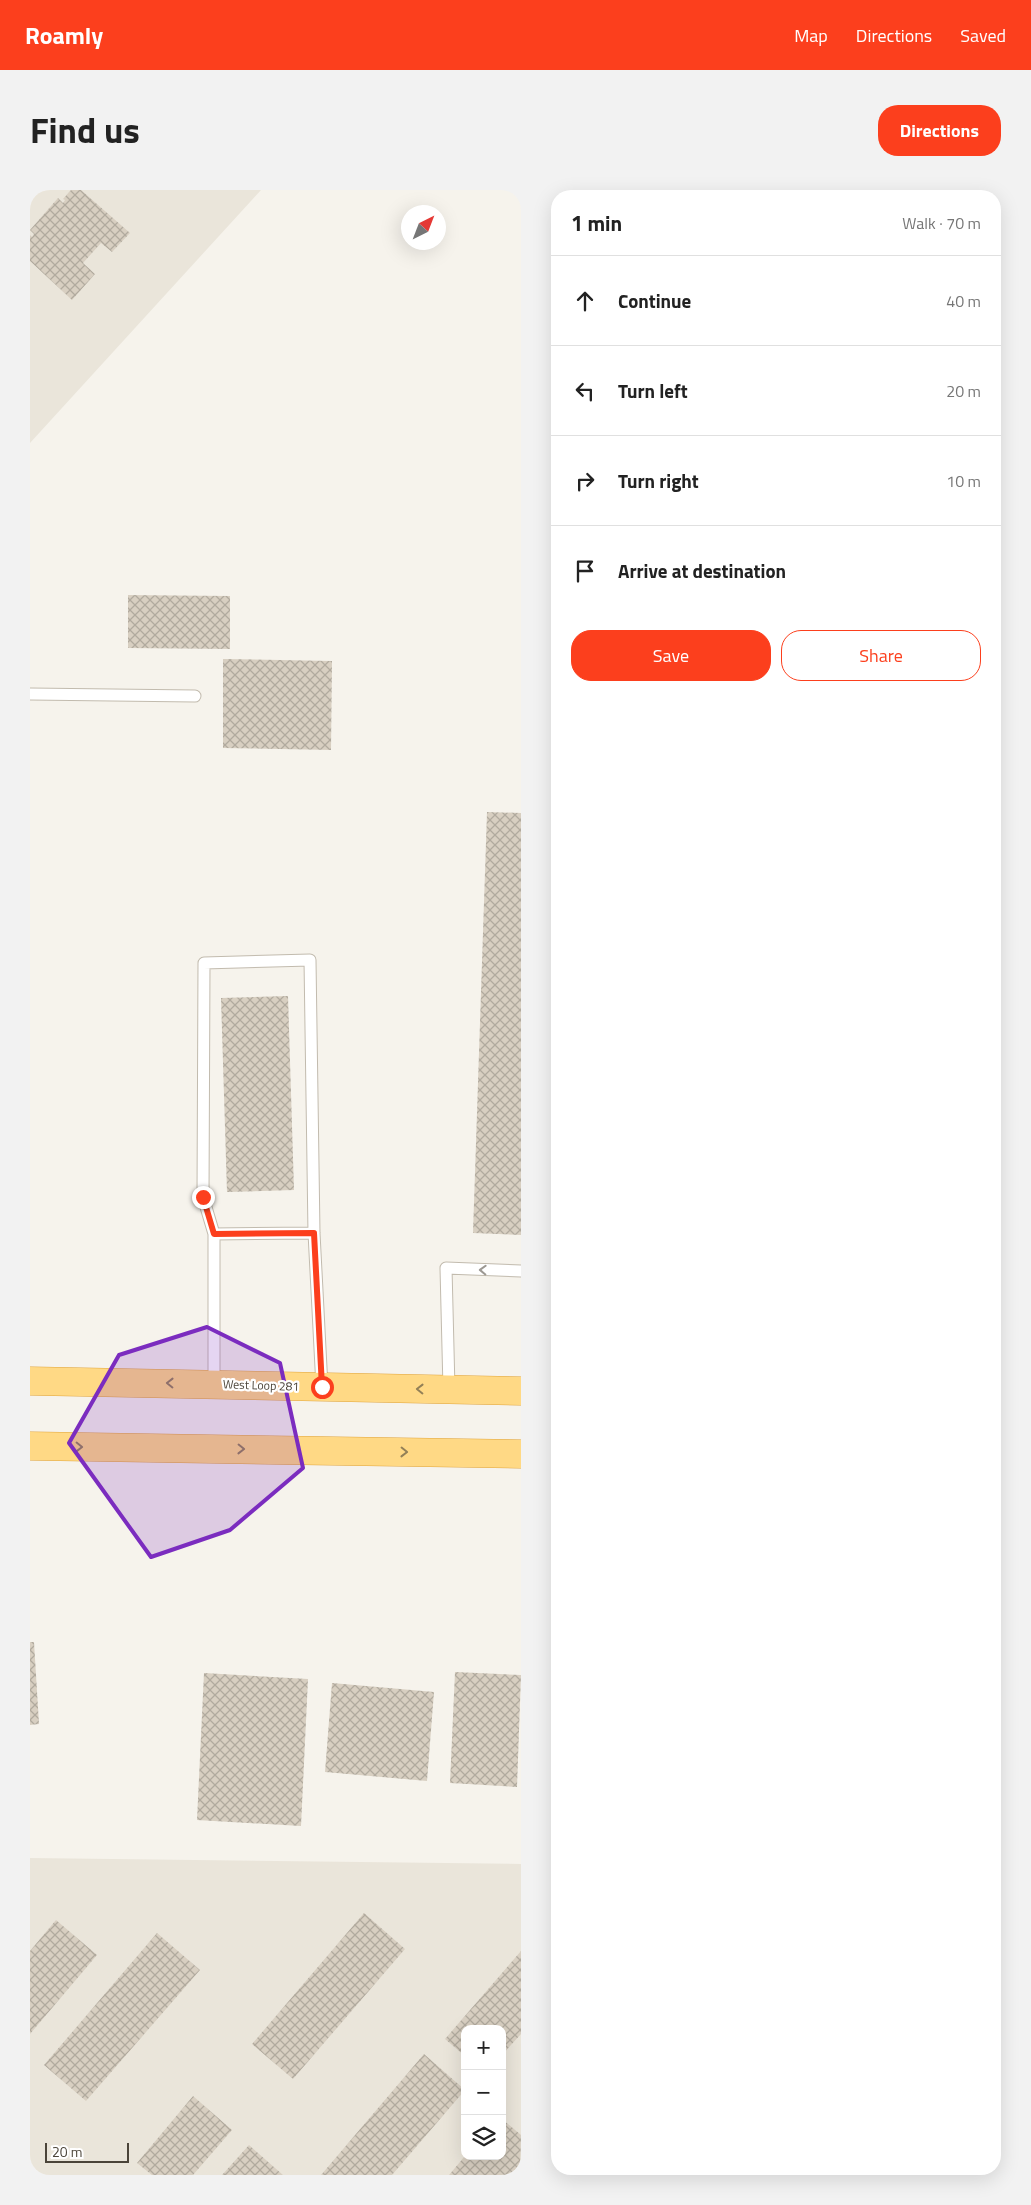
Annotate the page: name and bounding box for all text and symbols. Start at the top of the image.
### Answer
text: Roamly [25,17,103,53]
text: Map [794,22,828,49]
text: Directions [856,22,932,49]
text: Saved [960,22,1006,49]
text: Find us [30,103,140,157]
button: Directions [878,105,1001,156]
north arrow [401,205,446,250]
text: 1 min [571,207,622,239]
text: Walk · 70 m [902,211,981,235]
text: Continue [618,286,691,315]
icon: ahead [571,287,599,315]
text: 40 m [946,289,981,313]
text: Turn left [618,376,688,405]
icon: left [571,377,599,405]
text: 20 m [946,379,981,403]
text: Turn right [618,466,699,495]
icon: right [571,467,599,495]
text: 10 m [946,469,981,493]
text: Arrive at destination [618,556,786,585]
icon: arrive [571,557,599,585]
button: Save [571,630,771,681]
button: Share [781,630,981,681]
route end [192,1186,215,1209]
one-way arrow [479,1265,487,1275]
street label: West Loop 281 [223,1374,299,1396]
route start [311,1376,334,1399]
one-way arrow [166,1378,174,1388]
one-way arrow [416,1383,424,1394]
one-way arrow [75,1442,83,1452]
one-way arrow [237,1444,245,1455]
one-way arrow [400,1447,408,1457]
map controls [461,2025,506,2160]
button: + [461,2025,506,2070]
button: − [461,2070,506,2115]
button: layers [461,2115,506,2160]
scale bar [45,2140,129,2163]
text: 20 m [52,2141,82,2162]

